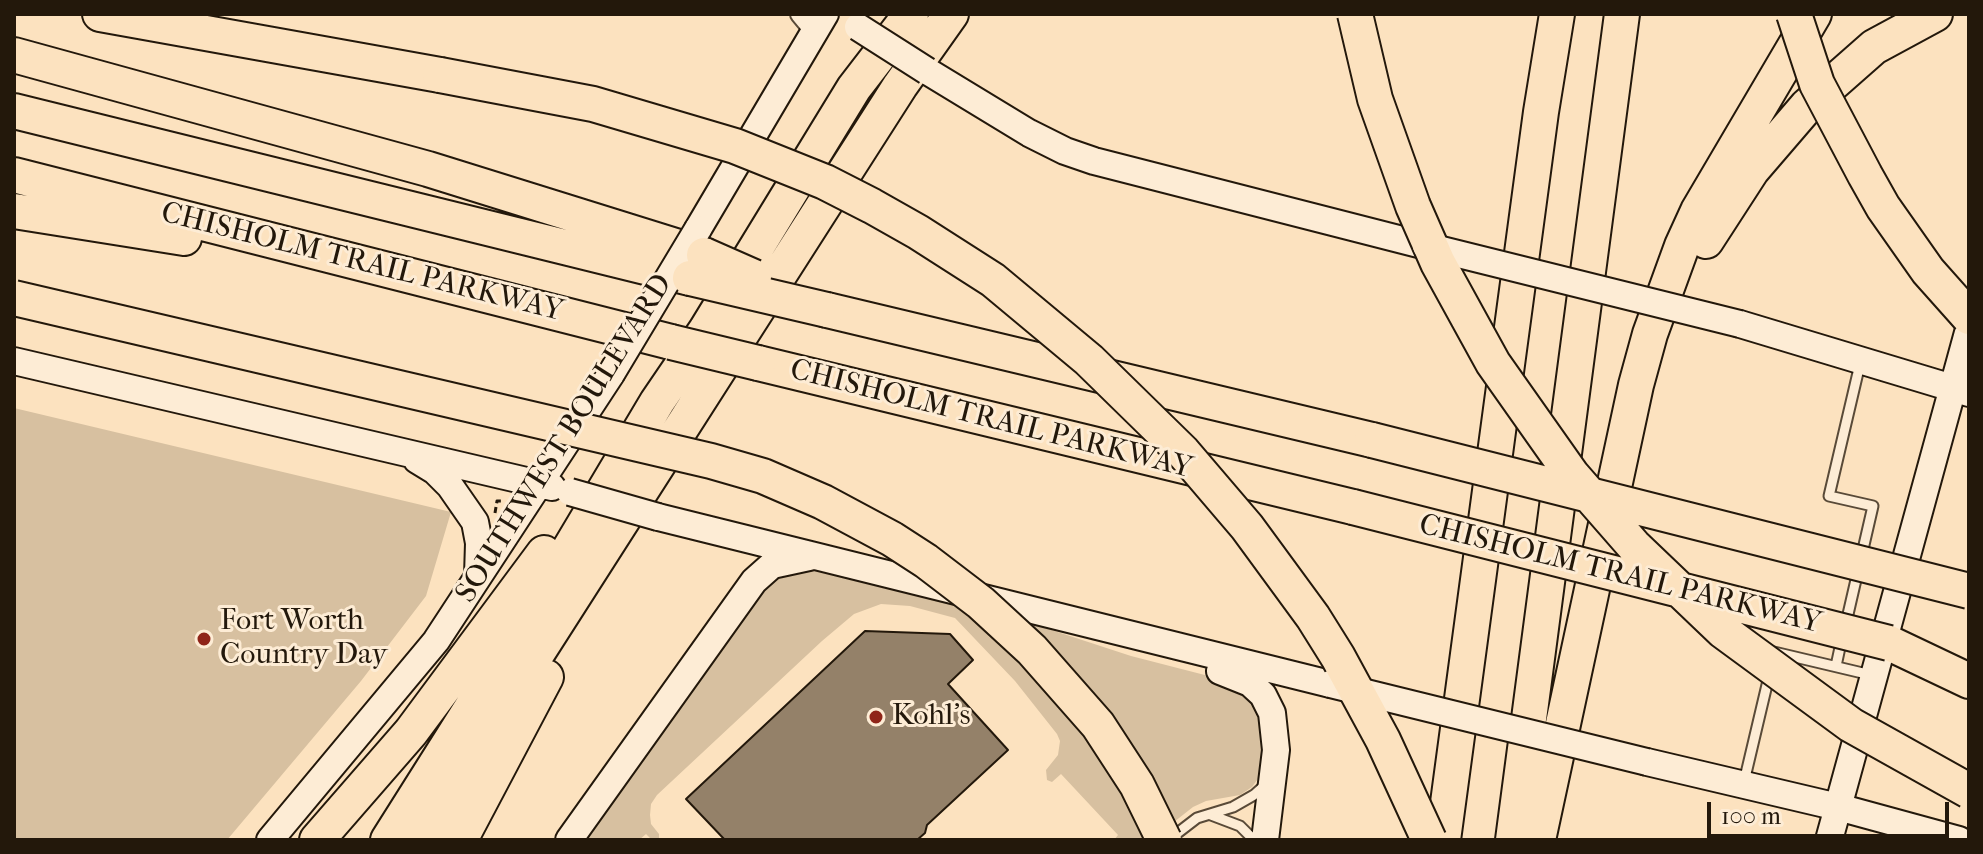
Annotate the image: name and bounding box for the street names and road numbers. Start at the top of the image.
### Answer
street label: CHISHOLM TRAIL PARKWAY [157,196,567,330]
street label: SOUTHWEST BOULEVARD [449,268,681,610]
street label: CHISHOLM TRAIL PARKWAY [786,353,1196,487]
street label: CHISHOLM TRAIL PARKWAY [1415,508,1825,642]

